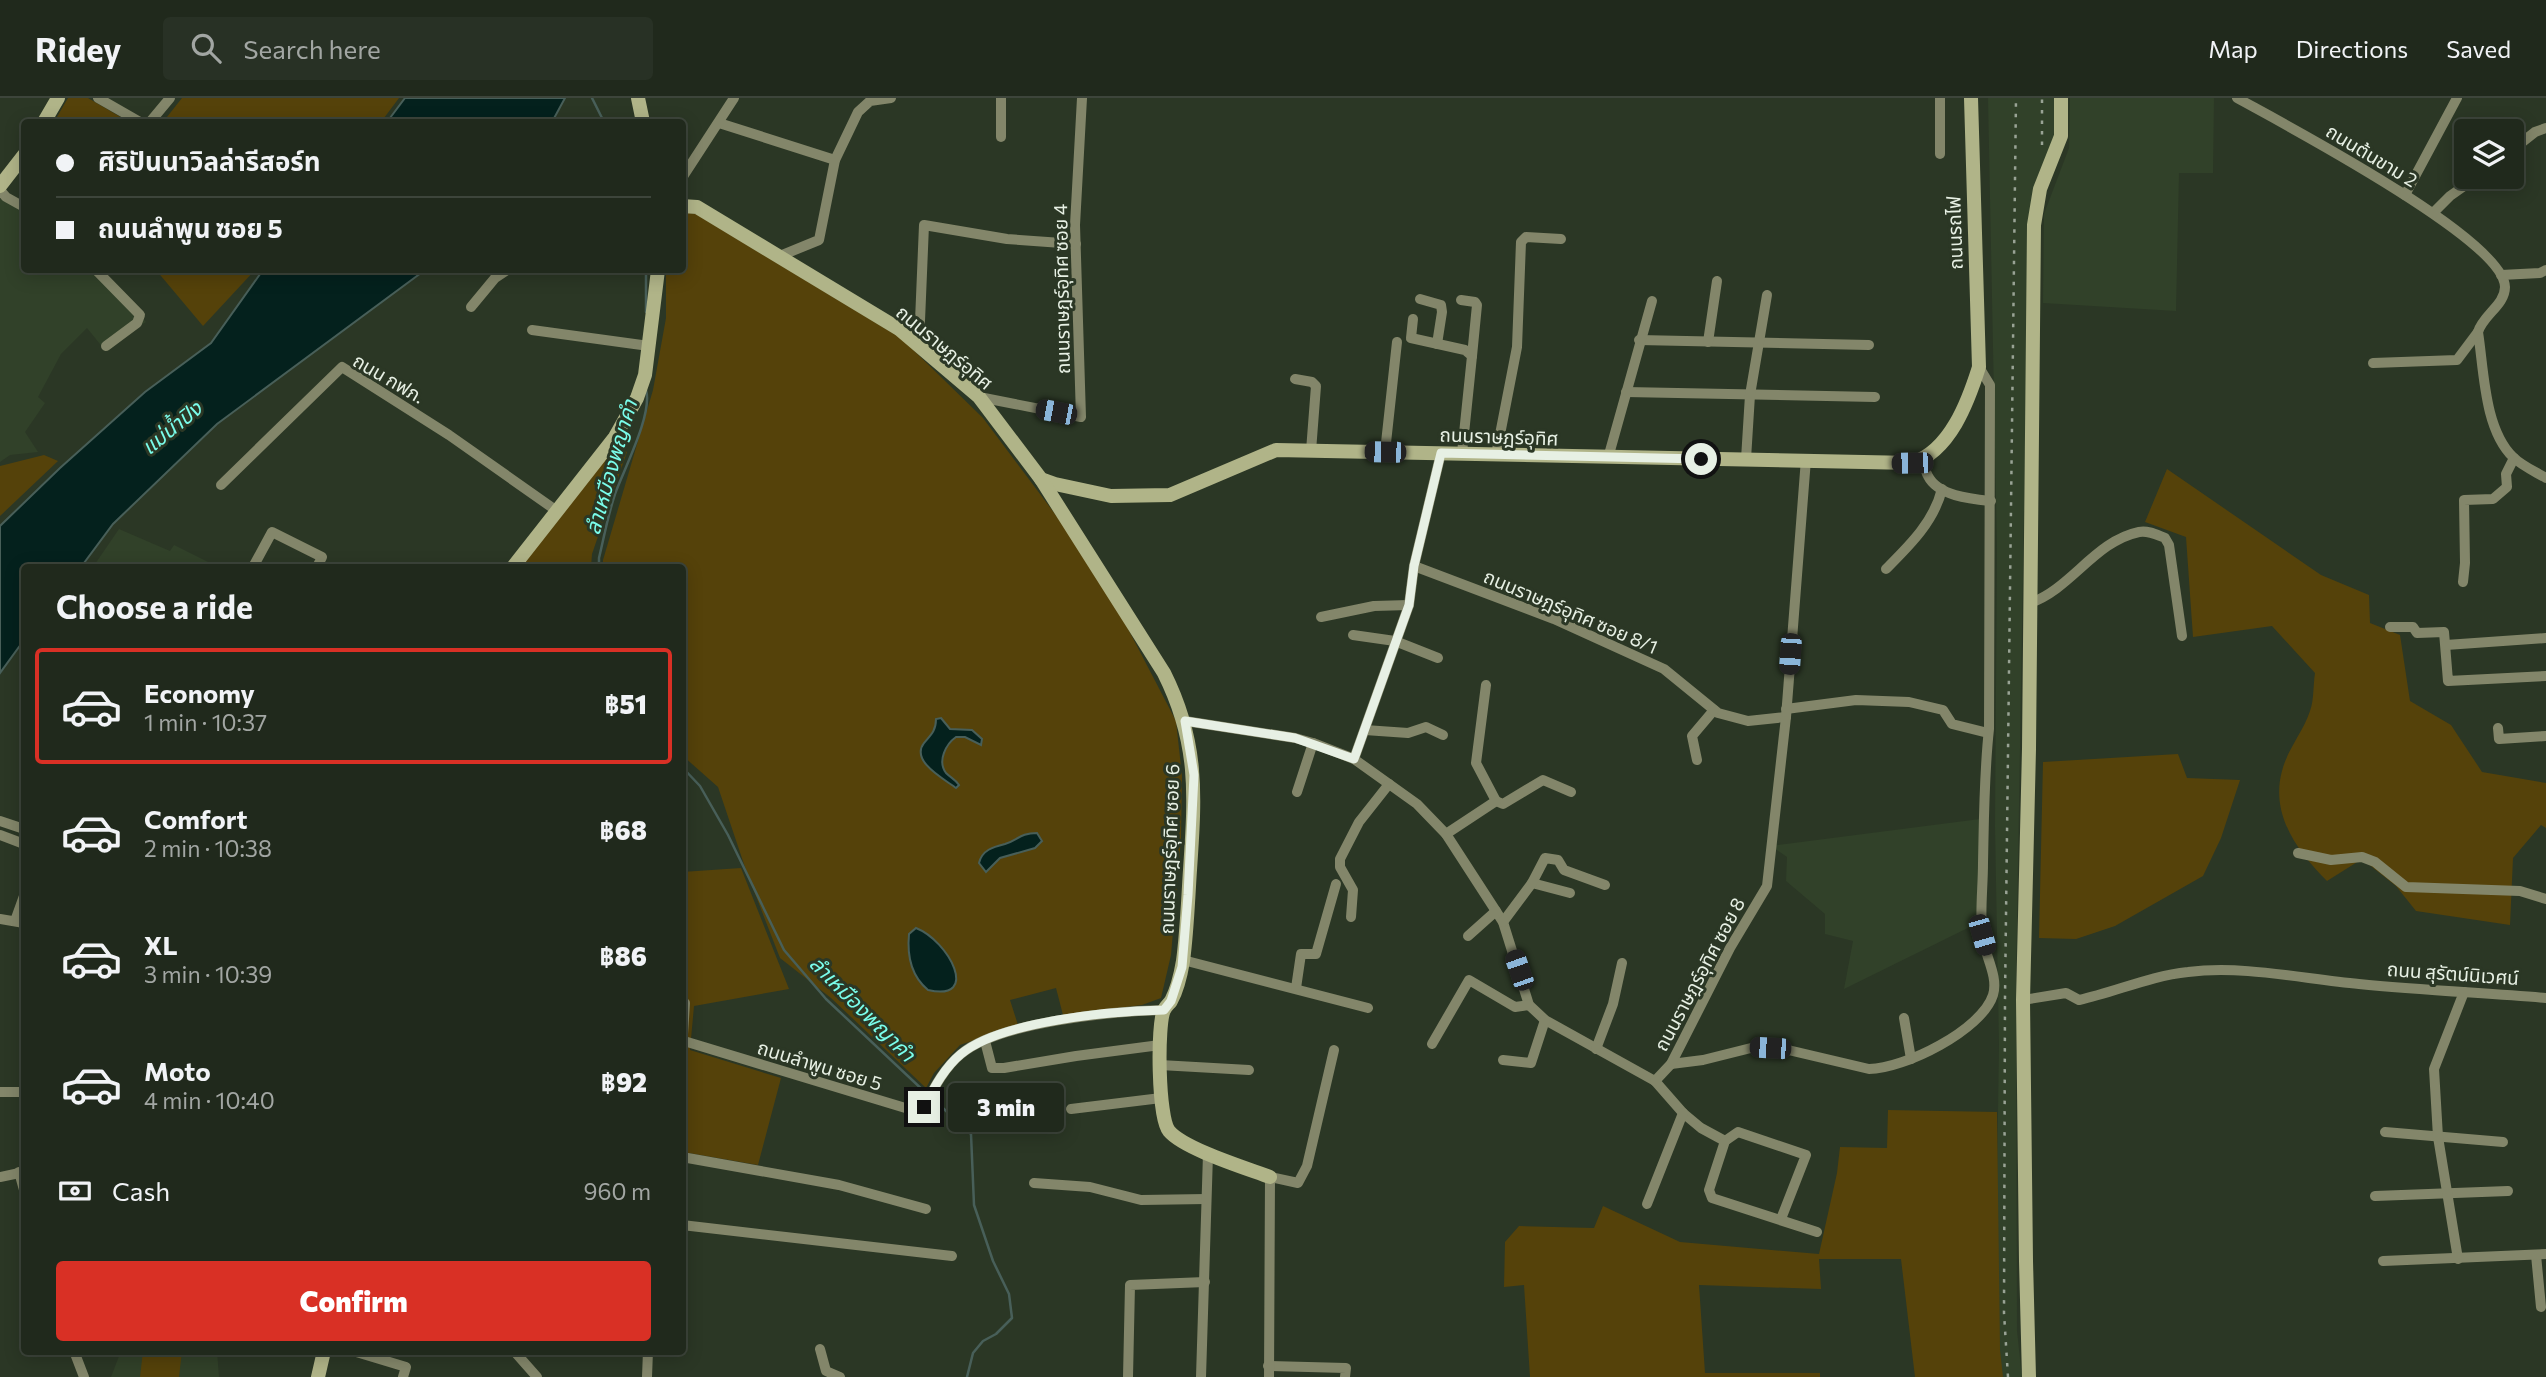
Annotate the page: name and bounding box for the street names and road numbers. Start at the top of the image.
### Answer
street label: ถนนต้นขาม 2 [2322,119,2422,191]
street label: ถนนรถไฟ [1941,196,1967,270]
street label: ถนนราษฎร์อุทิศ ซอย 4 [1048,204,1075,374]
street label: ถนนราษฎร์อุทิศ [891,300,998,395]
street label: ถนน กฟภ. [349,348,429,408]
street label: ถนนราษฎร์อุทิศ [1439,422,1559,451]
street label: ถนนราษฎร์อุทิศ ซอย 8/1 [1480,564,1661,659]
street label: ถนนราษฎร์อุทิศ ซอย 6 [1155,763,1184,935]
street label: ถนนราษฎร์อุทิศ ซอย 8 [1649,893,1750,1055]
street label: ถนน สุรัตน์นิเวศน์ [2386,957,2520,990]
street label: ถนนลำพูน ซอย 5 [754,1035,885,1097]

